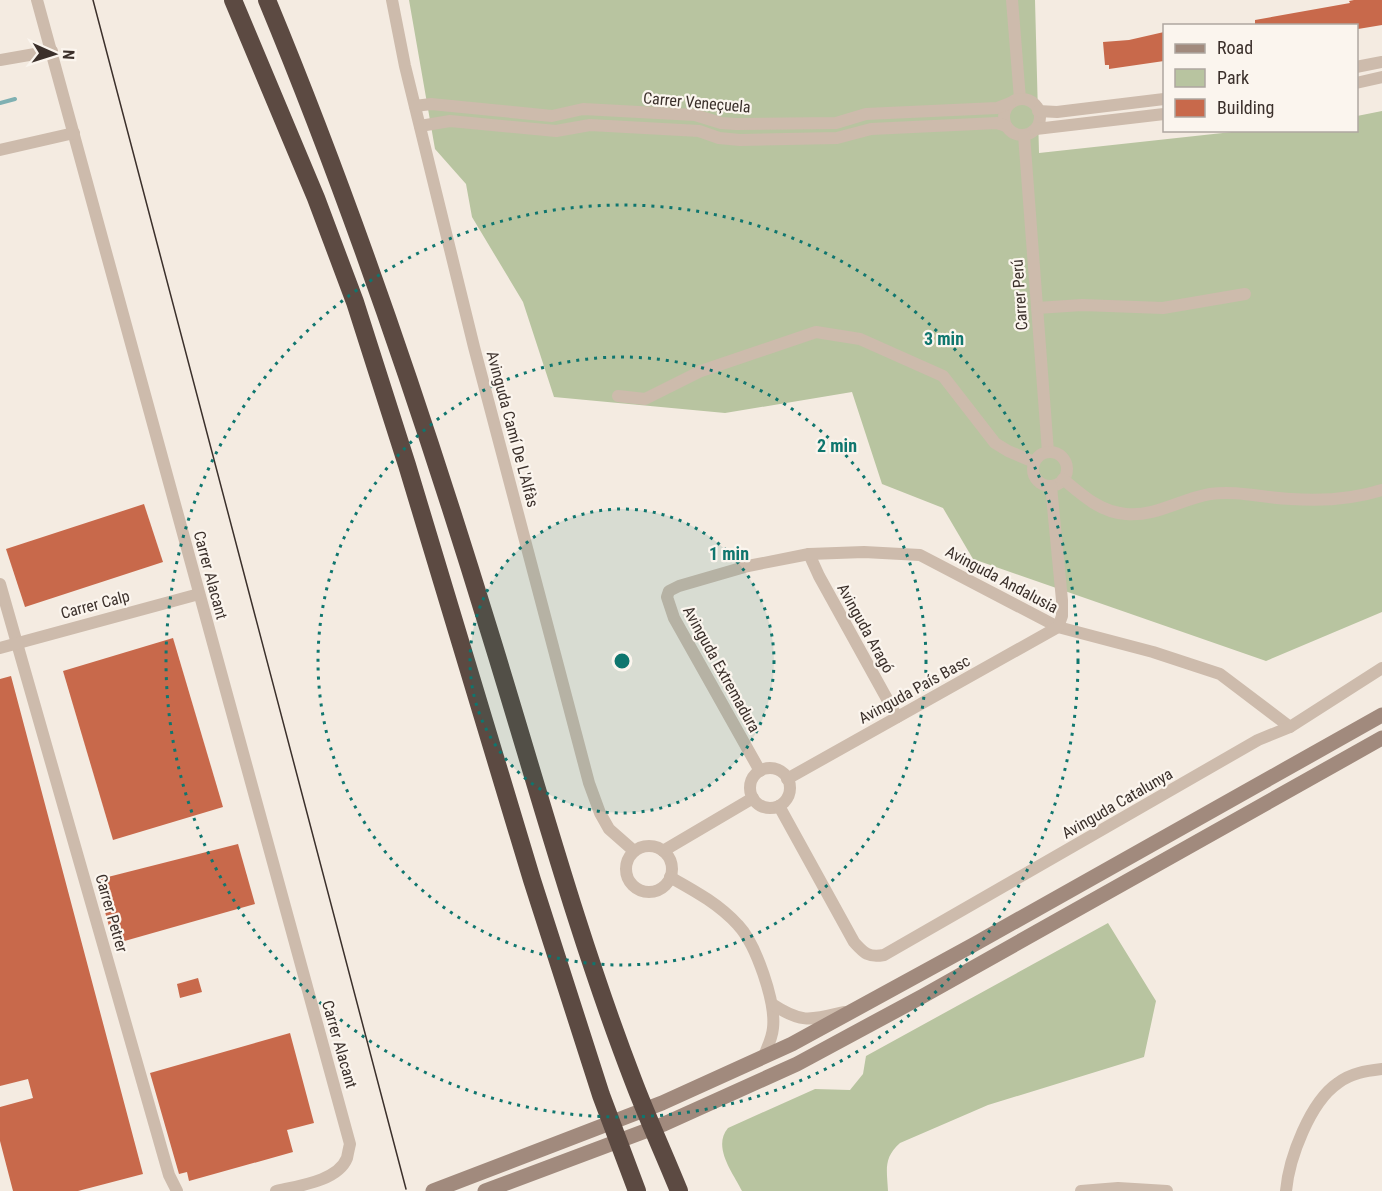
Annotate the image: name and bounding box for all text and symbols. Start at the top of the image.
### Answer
north arrow [24,24,84,84]
legend [1163,24,1358,132]
text: Road [1217,37,1253,58]
text: N [59,49,78,60]
text: Park [1217,67,1249,88]
street label: Carrer Veneçuela [642,88,751,117]
text: Building [1217,97,1274,118]
street label: Carrer Perú [1008,259,1031,331]
text: 3 min [924,328,964,349]
street label: Avinguda Camí De L'Alfàs [483,349,543,509]
text: 2 min [817,435,857,456]
street label: Carrer Alacant [190,529,231,622]
street label: Avinguda Andalusia [942,542,1061,617]
text: 1 min [709,543,749,564]
street label: Avinguda Aragó [833,580,898,676]
street label: Carrer Calp [59,586,132,623]
street label: Avinguda Extremadura [679,603,764,736]
centre of rings [612,651,632,671]
street label: Avinguda País Basc [855,651,973,728]
street label: Avinguda Catalunya [1059,764,1176,843]
street label: Carrer Petrer [91,872,132,955]
street label: Carrer Alacant [318,998,361,1091]

